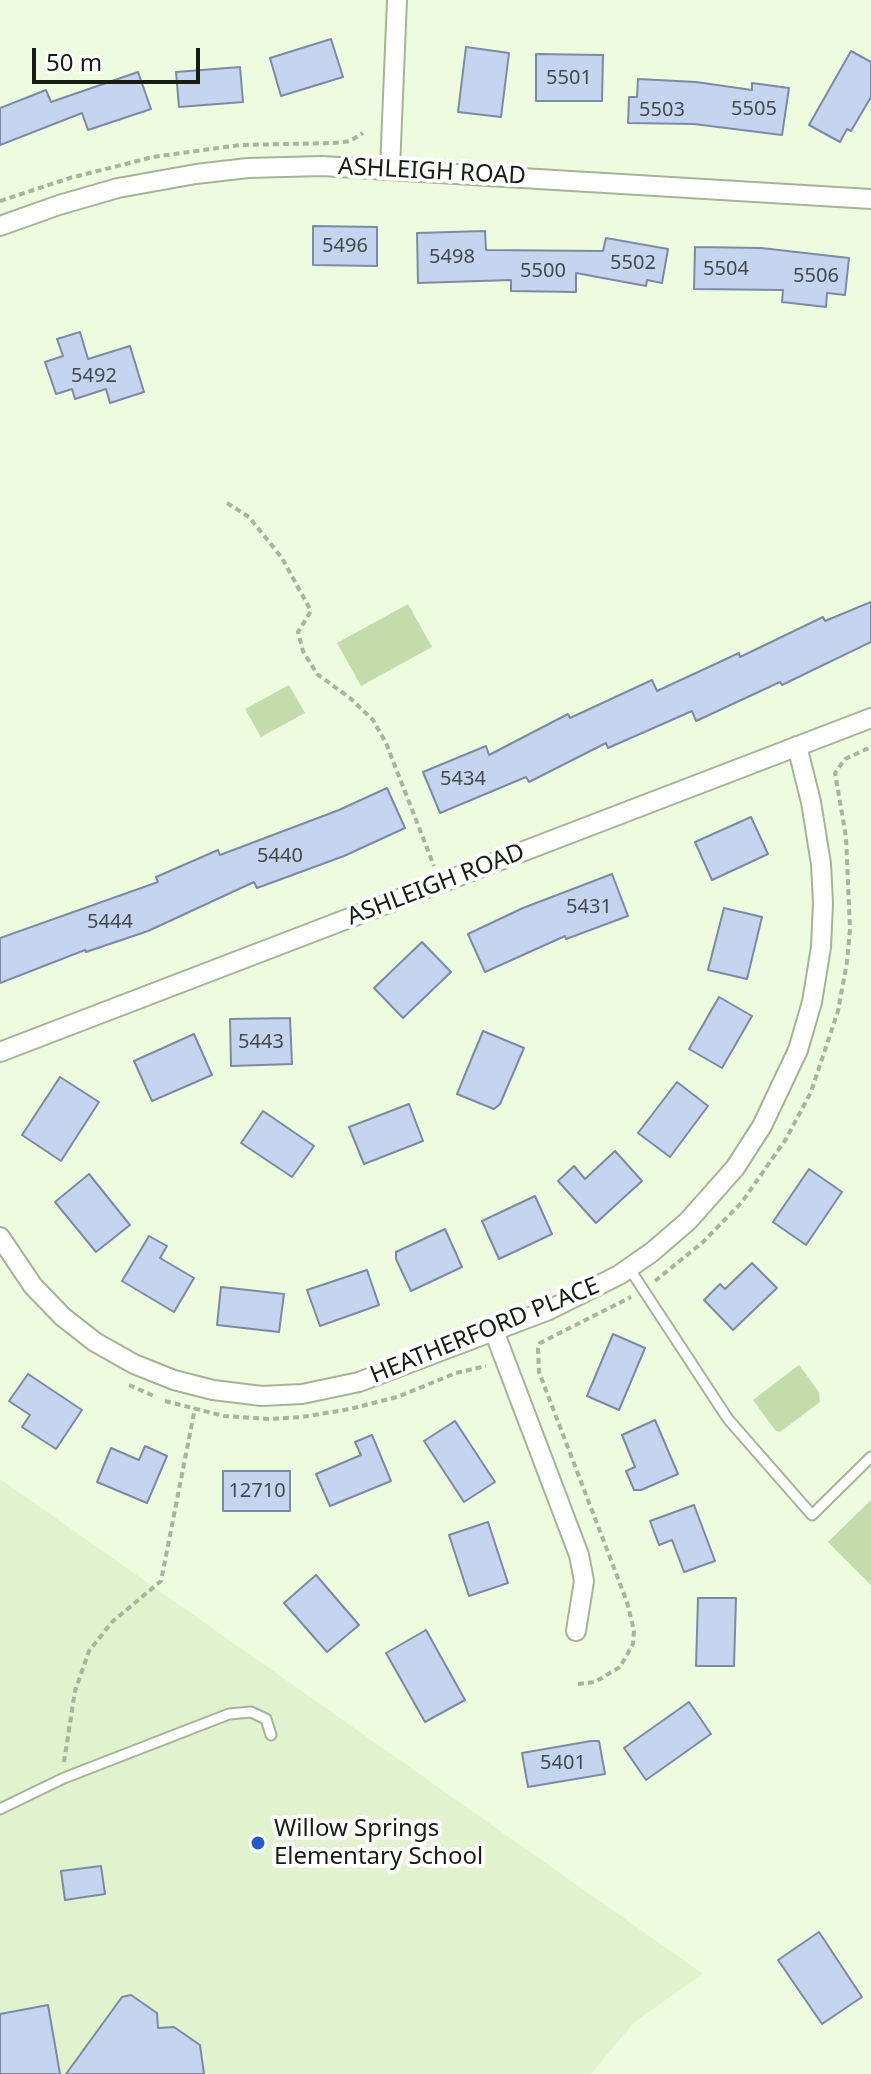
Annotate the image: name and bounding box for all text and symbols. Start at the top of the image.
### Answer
scale bar [36,32,204,82]
text: 50 m [46,45,102,78]
house number: 5501 [546,66,592,90]
house number: 5505 [731,97,777,121]
house number: 5503 [639,98,685,122]
street label: ASHLEIGH ROAD [337,153,527,191]
house number: 5496 [322,234,368,258]
house number: 5498 [429,245,475,269]
house number: 5502 [610,251,656,275]
house number: 5504 [703,257,749,281]
house number: 5500 [520,259,566,283]
house number: 5506 [793,264,839,288]
house number: 5492 [71,364,117,388]
house number: 5434 [440,767,486,791]
street label: ASHLEIGH ROAD [343,838,529,932]
house number: 5440 [257,844,303,868]
house number: 5431 [566,895,612,919]
house number: 5444 [87,910,133,934]
house number: 5443 [238,1030,284,1054]
street label: HEATHERFORD PLACE [366,1272,604,1390]
house number: 12710 [228,1479,286,1503]
house number: 5401 [540,1751,586,1775]
place label: Willow Springs Elementary School [274,1815,483,1871]
marker: Willow Springs Elementary School [249,1834,267,1852]

